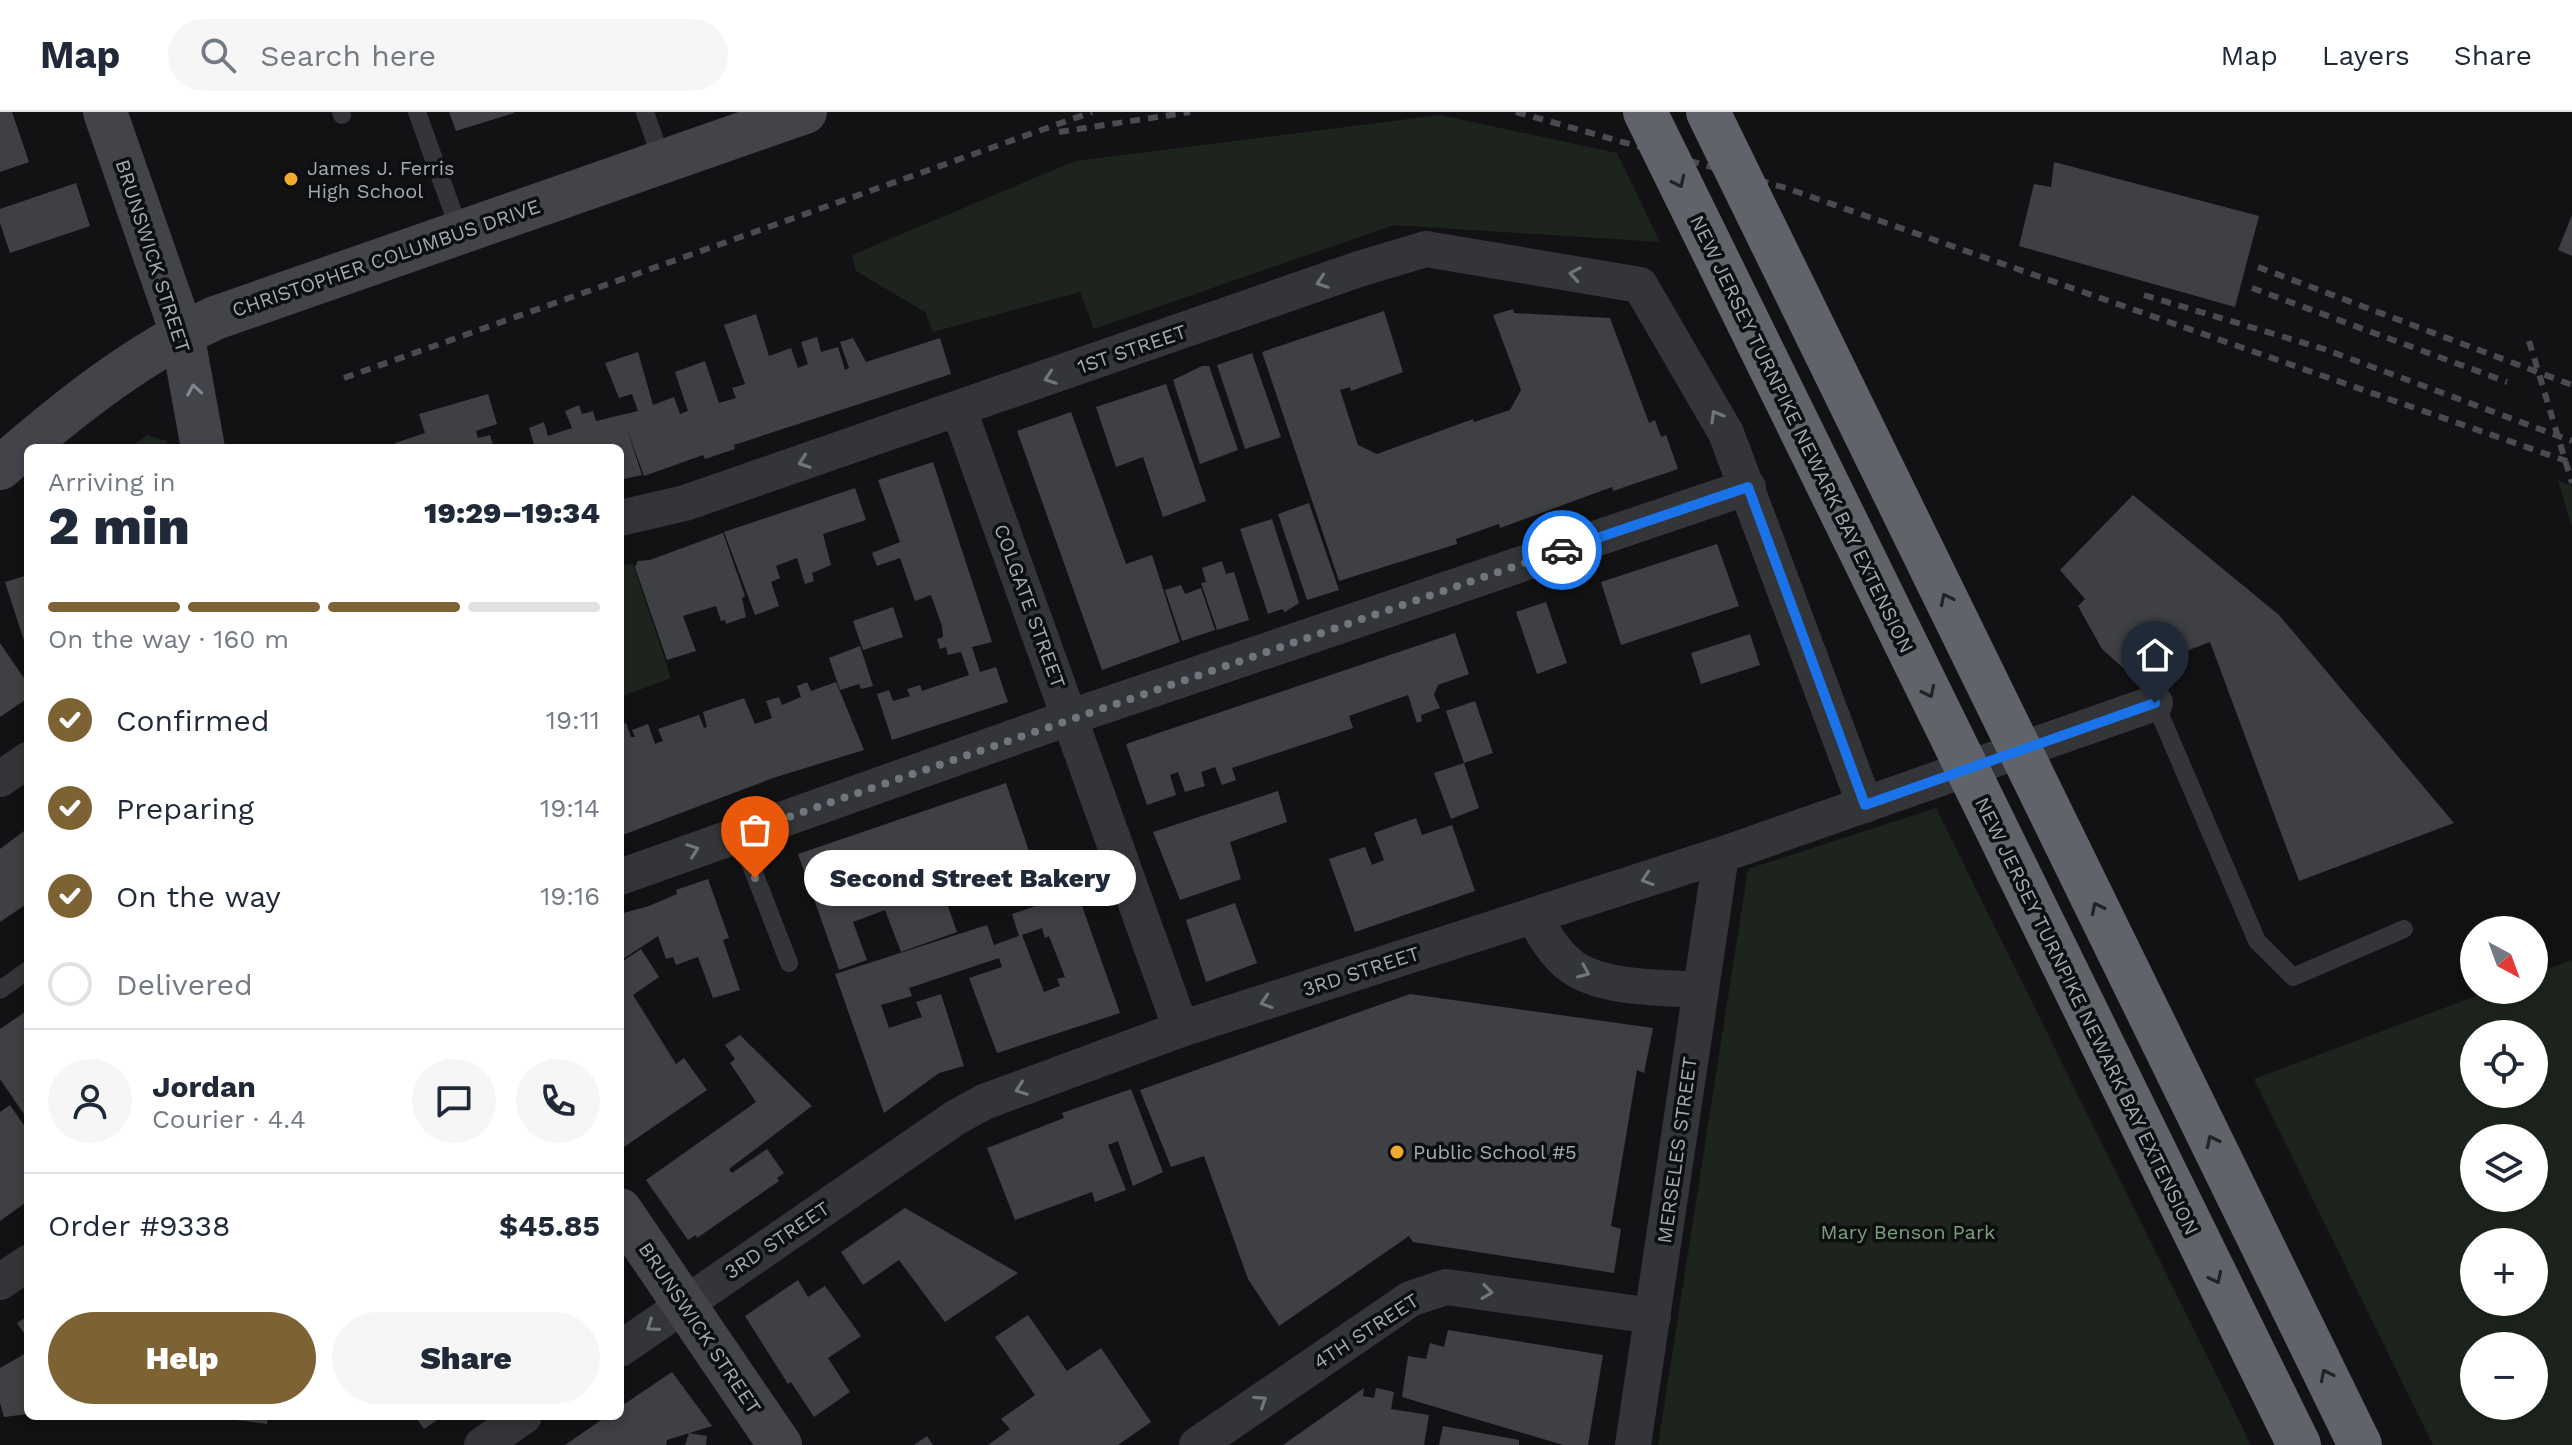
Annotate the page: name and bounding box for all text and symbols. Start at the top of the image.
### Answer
search box [168,19,728,91]
text: Map [40,33,120,77]
icon: search [196,33,240,77]
text: Search here [260,38,436,73]
text: Map [2221,39,2278,72]
text: Layers [2322,39,2410,72]
text: Share [2454,39,2532,72]
street label: BRUNSWICK STREET [110,156,196,356]
place label: James J. Ferris High School [307,156,455,203]
marker: James J. Ferris High School [282,170,300,188]
one-way arrow [1669,174,1685,189]
street label: CHRISTOPHER COLUMBUS DRIVE [229,194,543,322]
street label: NEW JERSEY TURNPIKE NEWARK BAY EXTENSION [1685,211,1919,657]
one-way arrow [1568,266,1581,283]
one-way arrow [1315,272,1329,289]
street label: 1ST STREET [1074,319,1190,379]
one-way arrow [1044,368,1058,384]
one-way arrow [186,384,203,397]
one-way arrow [1711,410,1726,425]
one-way arrow [798,453,812,469]
text: Arriving in [48,467,176,497]
text: 19:29–19:34 [424,495,600,530]
text: 2 min [48,496,190,557]
courier [1522,510,1602,590]
street label: COLGATE STREET [989,521,1071,691]
icon: car [1540,528,1584,572]
one-way arrow [1940,592,1956,607]
pin [2121,621,2189,703]
text: On the way · 160 m [48,624,289,654]
icon: home [2133,633,2177,677]
one-way arrow [1919,684,1934,699]
icon: check [48,698,92,742]
text: Confirmed [116,703,270,738]
text: 19:11 [546,705,600,735]
icon: check [48,786,92,830]
text: Preparing [116,791,254,826]
text: 19:14 [540,793,600,823]
street label: NEW JERSEY TURNPIKE NEWARK BAY EXTENSION [1970,793,2204,1239]
pin [721,796,789,878]
icon: bag [733,808,777,852]
one-way arrow [686,844,700,860]
callout: Second Street Bakery [803,850,1135,906]
text: Second Street Bakery [830,863,1110,893]
one-way arrow [1640,870,1654,886]
icon: check [48,874,92,918]
text: On the way [116,879,281,914]
text: 19:16 [540,881,600,911]
one-way arrow [2092,901,2107,916]
north arrow [2460,916,2548,1004]
map controls [2460,916,2548,1420]
street label: 3RD STREET [1300,941,1422,1001]
one-way arrow [1576,962,1590,978]
text: Delivered [116,967,253,1002]
one-way arrow [1259,993,1273,1009]
button: locate [2460,1020,2548,1108]
street label: MERSELES STREET [1652,1055,1702,1245]
button: person [48,1059,132,1143]
button: chat [412,1059,496,1143]
button: phone [516,1059,600,1143]
text: Jordan [152,1069,256,1104]
one-way arrow [1015,1079,1029,1095]
text: Courier · 4.4 [152,1104,306,1134]
button: layers [2460,1124,2548,1212]
one-way arrow [2206,1135,2222,1150]
place label: Public School #5 [1413,1140,1577,1164]
marker: Public School #5 [1388,1143,1406,1161]
street label: 3RD STREET [720,1196,834,1284]
text: Order #9338 [48,1208,231,1243]
text: $45.85 [499,1208,600,1243]
park label: Mary Benson Park [1821,1220,1995,1244]
button: + [2460,1228,2548,1316]
street label: BRUNSWICK STREET [634,1238,766,1418]
one-way arrow [2206,1269,2222,1284]
one-way arrow [1480,1283,1494,1300]
street label: 4TH STREET [1309,1288,1423,1374]
button: Help [48,1312,316,1404]
button: Share [332,1312,600,1404]
one-way arrow [646,1317,661,1331]
button: − [2460,1332,2548,1420]
one-way arrow [2320,1369,2336,1383]
one-way arrow [1253,1396,1267,1411]

